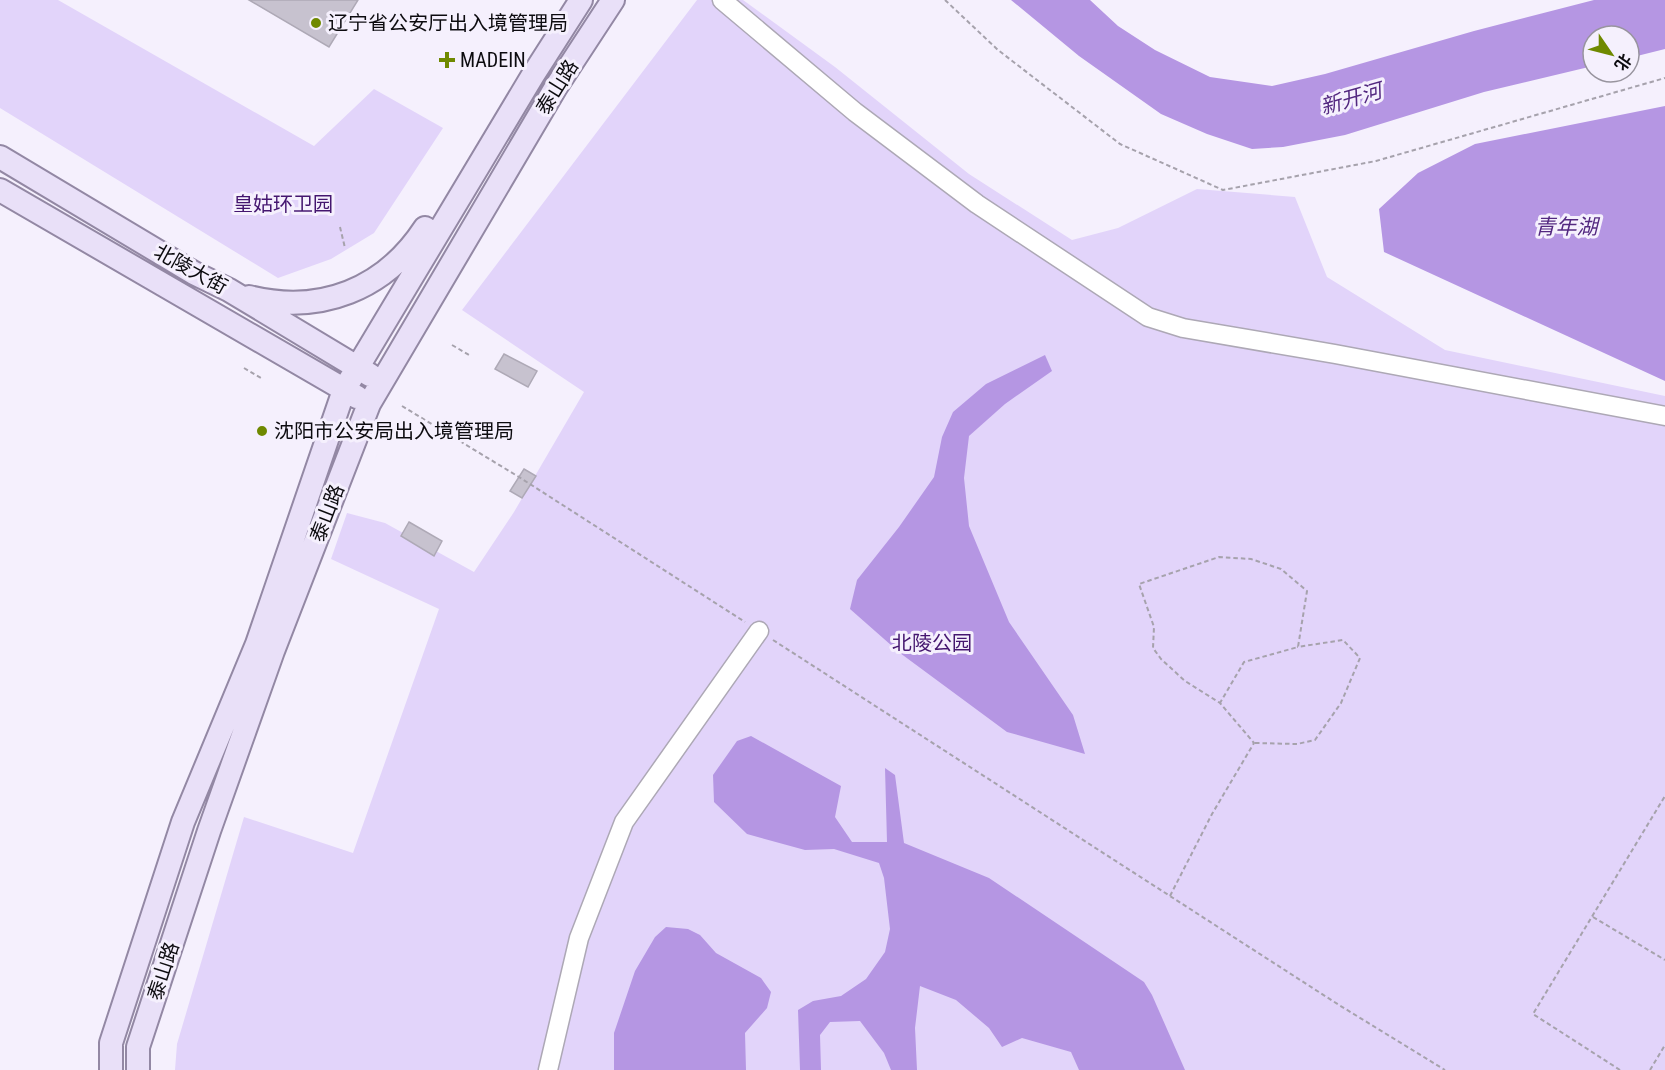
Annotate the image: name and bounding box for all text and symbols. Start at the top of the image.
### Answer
place label: 辽宁省公安厅出入境管理局 [328,11,568,35]
marker: 辽宁省公安厅出入境管理局 [309,16,323,30]
north arrow [1581,24,1641,84]
place label: MADEIN [460,48,526,72]
text: 北 [1611,50,1635,74]
marker: MADEIN [438,51,456,69]
street label: 泰山路 [531,55,583,119]
water label: 新开河 [1317,78,1388,119]
park label: 皇姑环卫园 [233,192,333,216]
water label: 青年湖 [1535,215,1600,239]
street label: 北陵大街 [150,239,232,299]
place label: 沈阳市公安局出入境管理局 [274,419,514,443]
marker: 沈阳市公安局出入境管理局 [255,424,269,438]
street label: 泰山路 [305,481,349,545]
park label: 北陵公园 [892,631,972,655]
street label: 泰山路 [142,939,184,1003]

